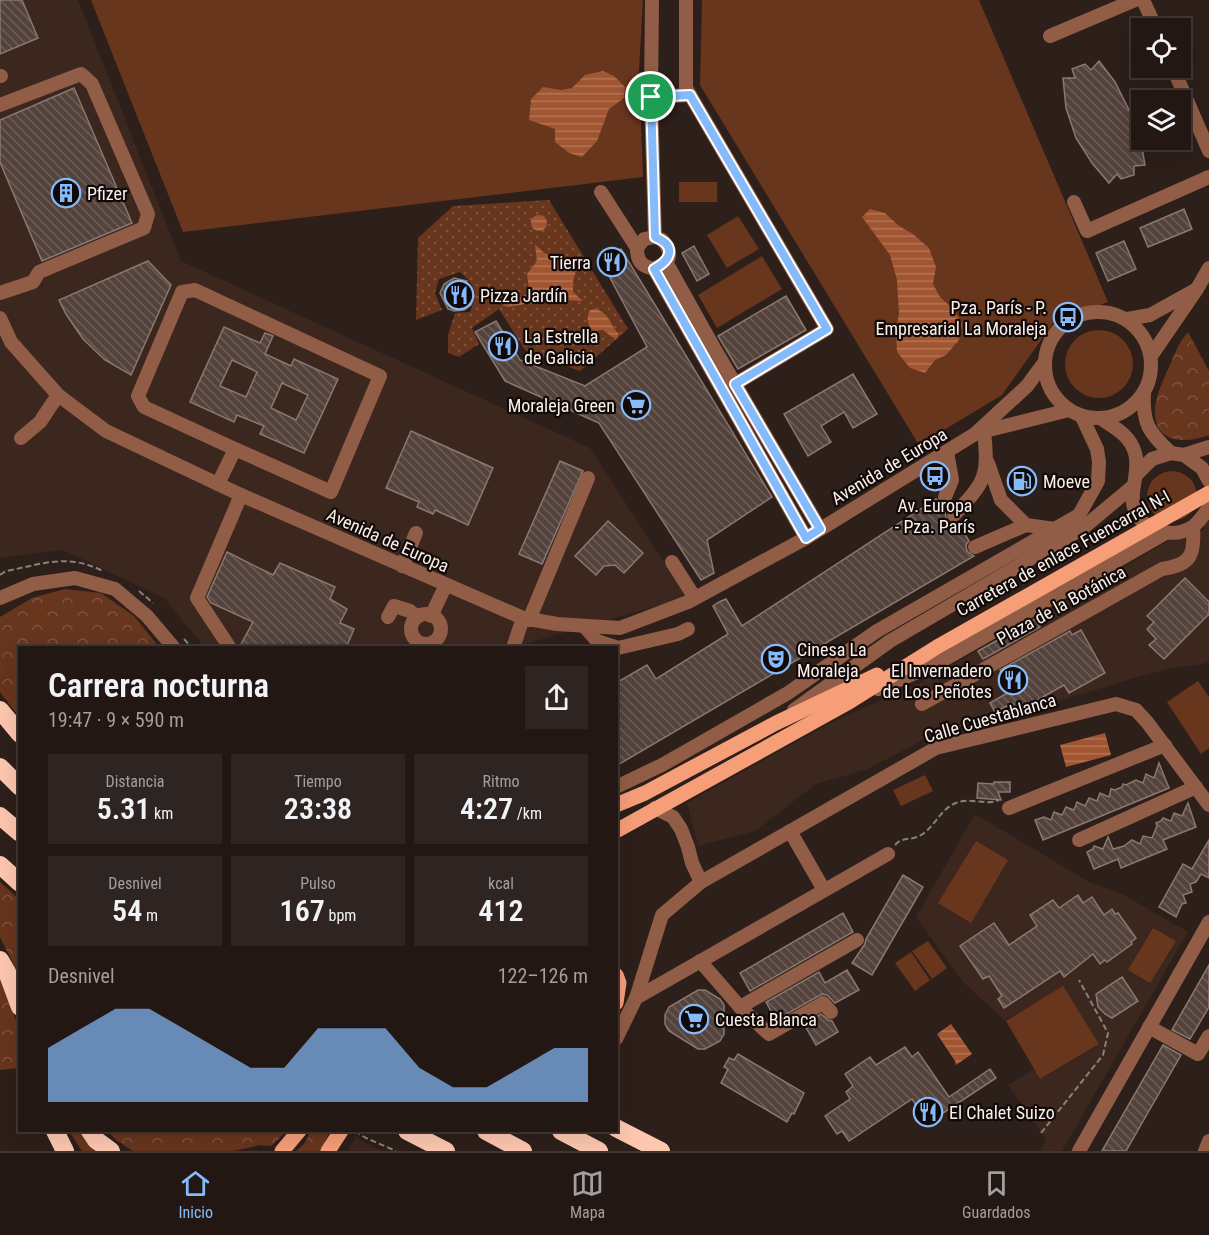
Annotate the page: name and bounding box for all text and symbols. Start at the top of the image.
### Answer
map controls [1131,18,1191,150]
button: locate [1131,18,1191,78]
pin [625,71,676,122]
icon: arrive [634,80,667,113]
button: layers [1131,90,1191,150]
building icon: Pfizer [50,177,82,209]
place label: Pfizer [87,183,128,204]
restaurant icon: Tierra [596,246,628,278]
place label: Tierra [550,252,591,273]
restaurant icon: Pizza Jardín [443,279,475,311]
place label: Pizza Jardín [480,285,567,306]
place label: Pza. París - P. Empresarial La Moraleja [876,297,1047,339]
bus stop icon: Pza. París - P. Empresarial La Moraleja [1052,301,1084,333]
place label: La Estrella de Galicia [524,326,598,368]
restaurant icon: La Estrella de Galicia [487,330,519,362]
supermarket icon: Moraleja Green [620,389,652,421]
place label: Moraleja Green [508,395,615,416]
street label: Avenida de Europa [827,423,951,509]
bus stop icon: Av. Europa - Pza. París [919,460,951,492]
fuel station icon: Moeve [1006,465,1038,497]
place label: Moeve [1043,471,1090,492]
street label: Carretera de enlace Fuencarral N-I [953,485,1173,621]
place label: Av. Europa - Pza. París [895,495,975,537]
street label: Avenida de Europa [324,504,452,576]
street label: Plaza de la Botánica [993,561,1129,649]
place label: Cinesa La Moraleja [797,639,867,681]
theatre icon: Cinesa La Moraleja [760,643,792,675]
place label: El Invernadero de Los Peñotes [883,660,992,702]
restaurant icon: El Invernadero de Los Peñotes [997,664,1029,696]
text: Carrera nocturna [48,666,269,705]
button: share [525,666,588,729]
street label: Calle Cuestablanca [922,689,1058,747]
text: 19:47 · 9 × 590 m [48,708,184,732]
text: Distancia [106,772,164,791]
text: Tiempo [294,772,342,791]
text: Ritmo [483,772,519,791]
text: 5.31 [97,791,150,826]
text: 23:38 [284,791,352,826]
text: 4:27 [460,791,513,826]
text: km [150,804,173,823]
text: /km [513,804,542,823]
text: Desnivel [108,874,162,893]
text: Pulso [300,874,336,893]
text: kcal [488,874,514,893]
text: 54 [112,893,142,928]
text: 167 [280,893,325,928]
text: 412 [478,893,524,928]
text: m [142,906,158,925]
text: bpm [325,906,356,925]
text: Desnivel [48,964,115,988]
text: 122–126 m [498,964,588,988]
supermarket icon: Cuesta Blanca [678,1003,710,1035]
place label: Cuesta Blanca [715,1009,817,1030]
restaurant icon: El Chalet Suizo [912,1096,944,1128]
place label: El Chalet Suizo [949,1102,1055,1123]
tab: Inicio [178,1167,213,1222]
tab: Mapa [570,1167,605,1222]
tab: Guardados [962,1167,1031,1222]

